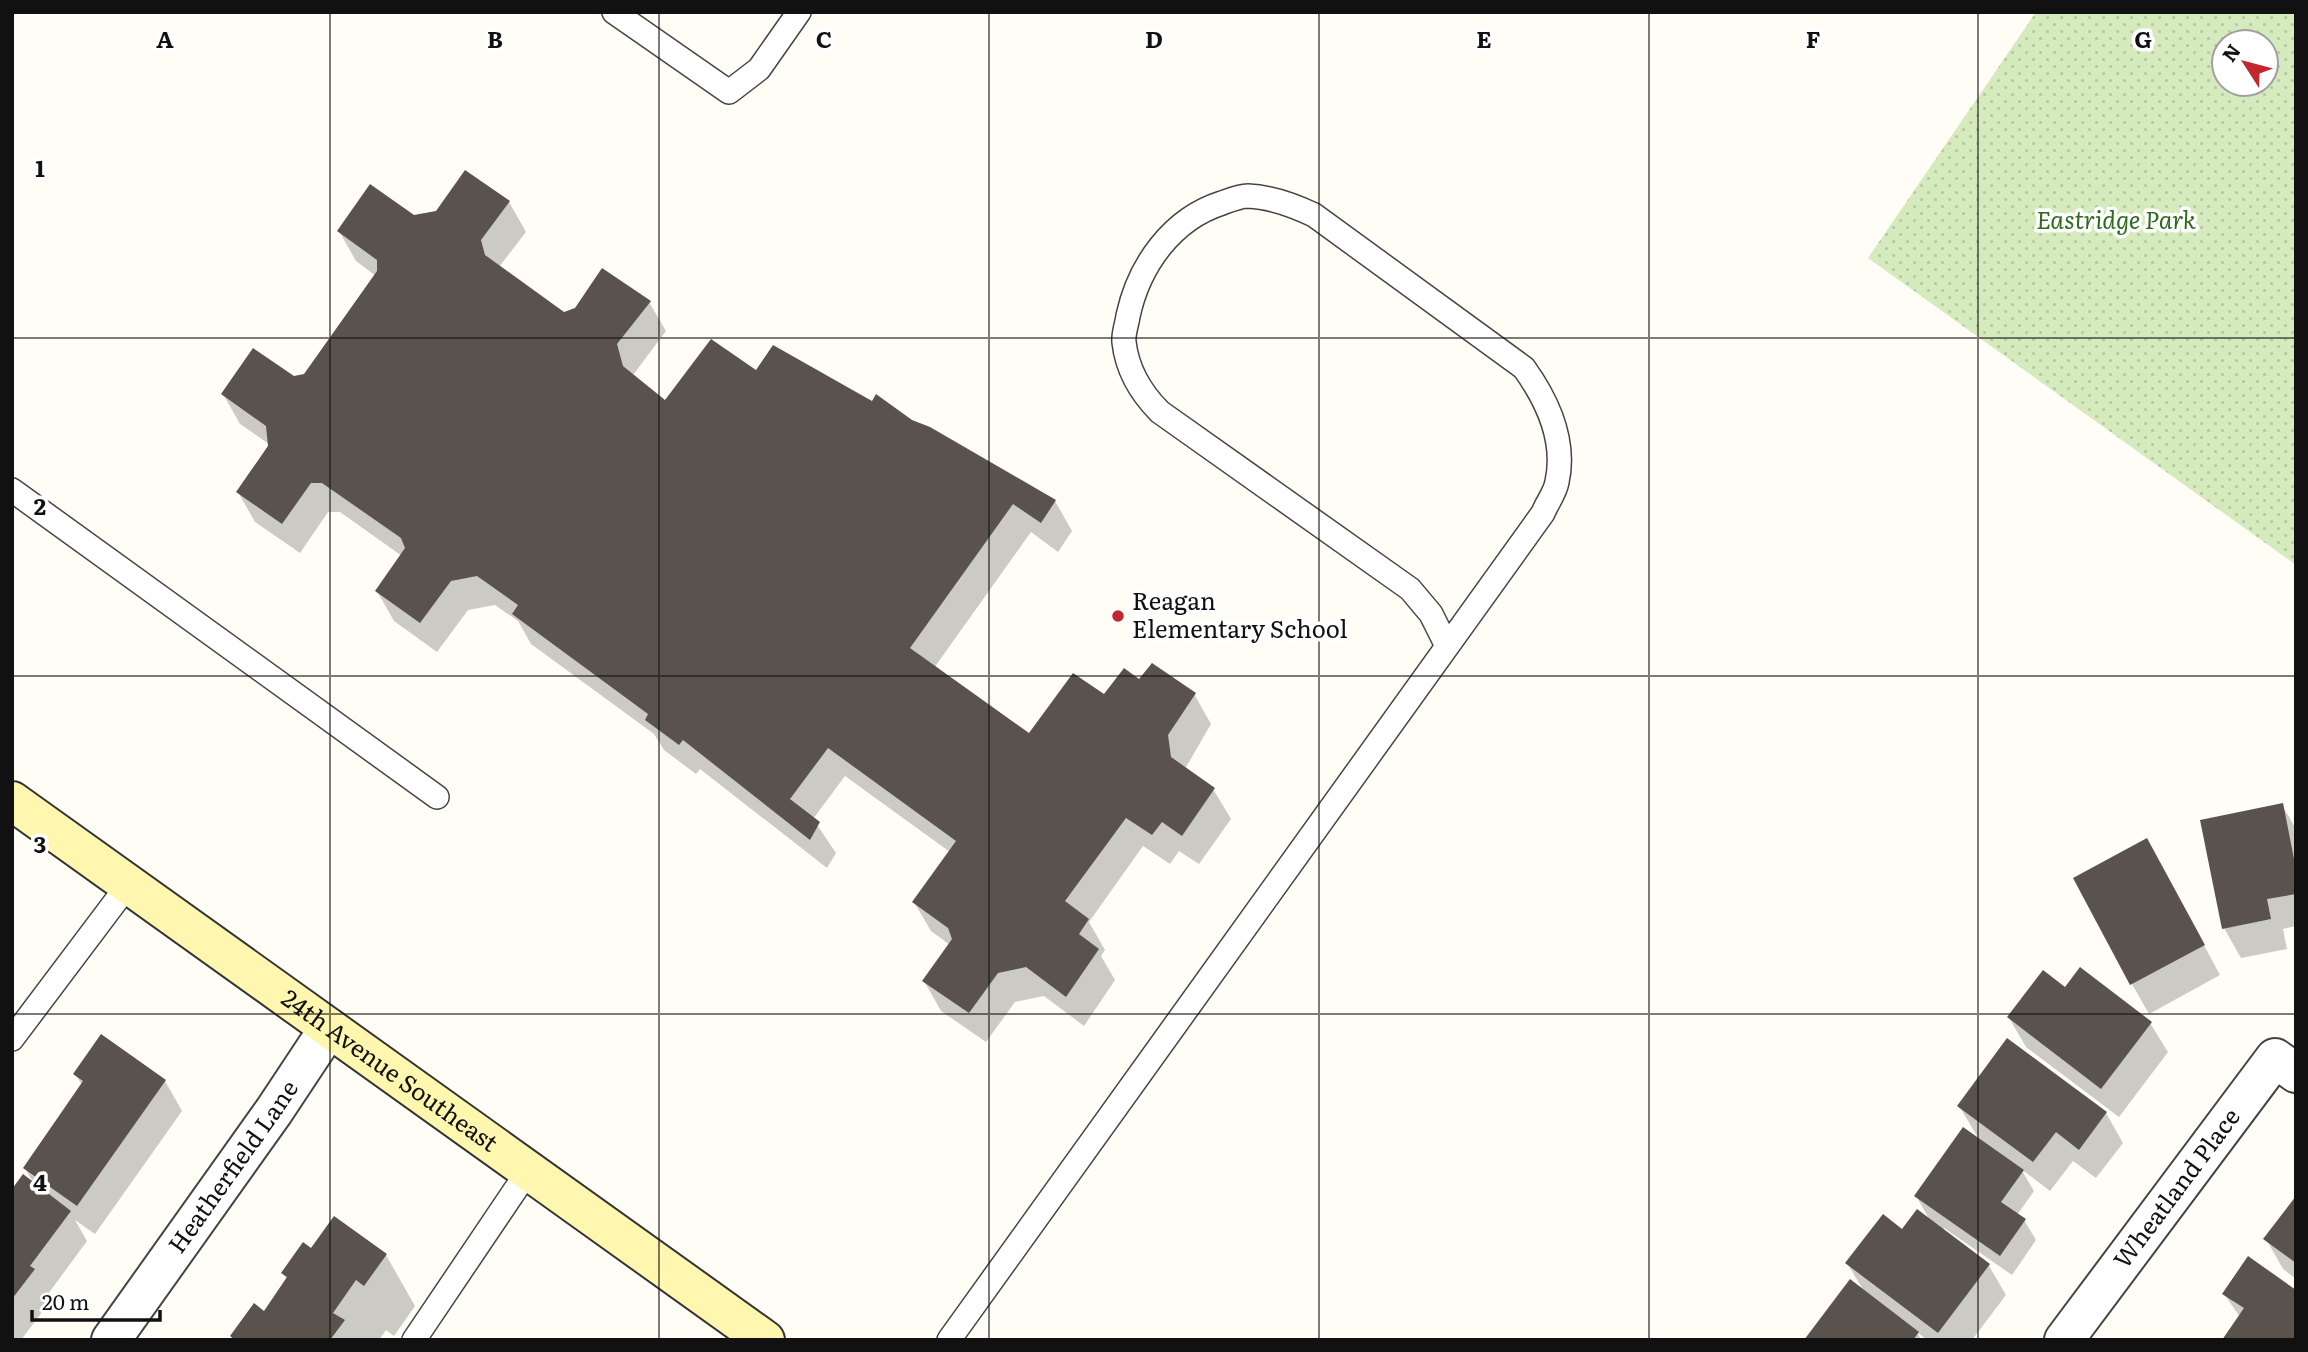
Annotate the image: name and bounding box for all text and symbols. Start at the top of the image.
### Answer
text: A [156,21,174,55]
text: B [487,21,503,55]
text: C [816,21,832,55]
text: D [1145,21,1163,55]
text: E [1476,21,1492,55]
text: F [1806,21,1821,55]
text: G [2134,21,2152,55]
north arrow [2210,28,2280,98]
text: N [2214,38,2246,67]
text: 1 [35,150,45,184]
park label: Eastridge Park [2036,201,2197,236]
text: 2 [34,488,46,522]
place label: Reagan Elementary School [1132,582,1348,645]
marker: Reagan Elementary School [1110,608,1126,624]
text: 3 [34,826,46,860]
street label: 24th Avenue Southeast [275,980,506,1159]
street label: Heatherfield Lane [158,1072,305,1259]
street label: Wheatland Place [2104,1100,2247,1275]
text: 4 [33,1164,47,1198]
scale bar [32,1278,159,1322]
text: 20 m [42,1285,89,1316]

